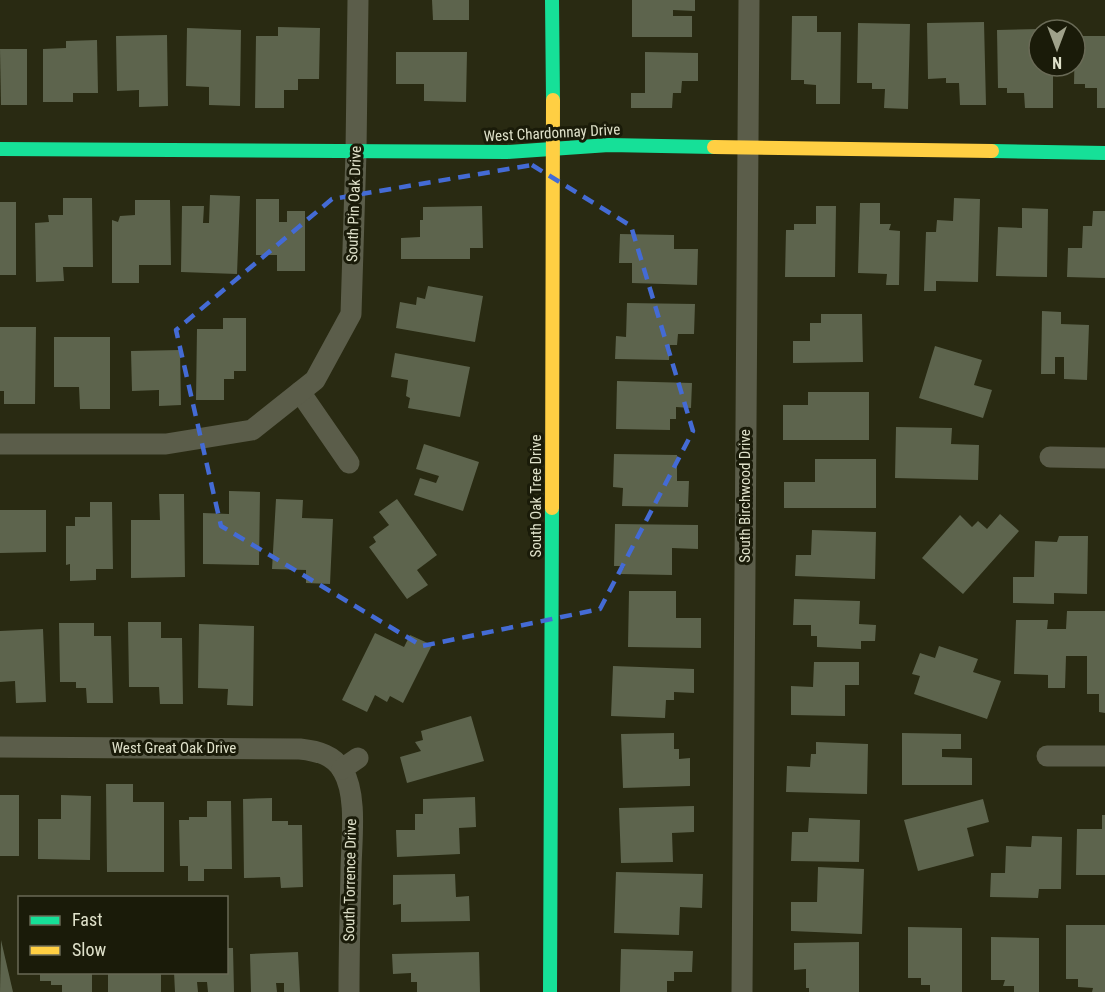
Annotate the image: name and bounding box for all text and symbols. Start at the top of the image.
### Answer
north arrow [1027,18,1087,78]
text: N [1052,53,1062,72]
street label: West Chardonnay Drive [483,120,621,146]
street label: South Pin Oak Drive [343,145,365,263]
street label: South Birchwood Drive [736,429,754,563]
street label: South Oak Tree Drive [527,435,545,557]
street label: West Great Oak Drive [112,739,236,757]
street label: South Torrence Drive [340,819,360,941]
legend [18,896,228,974]
text: Fast [72,909,103,930]
text: Slow [72,939,107,960]

